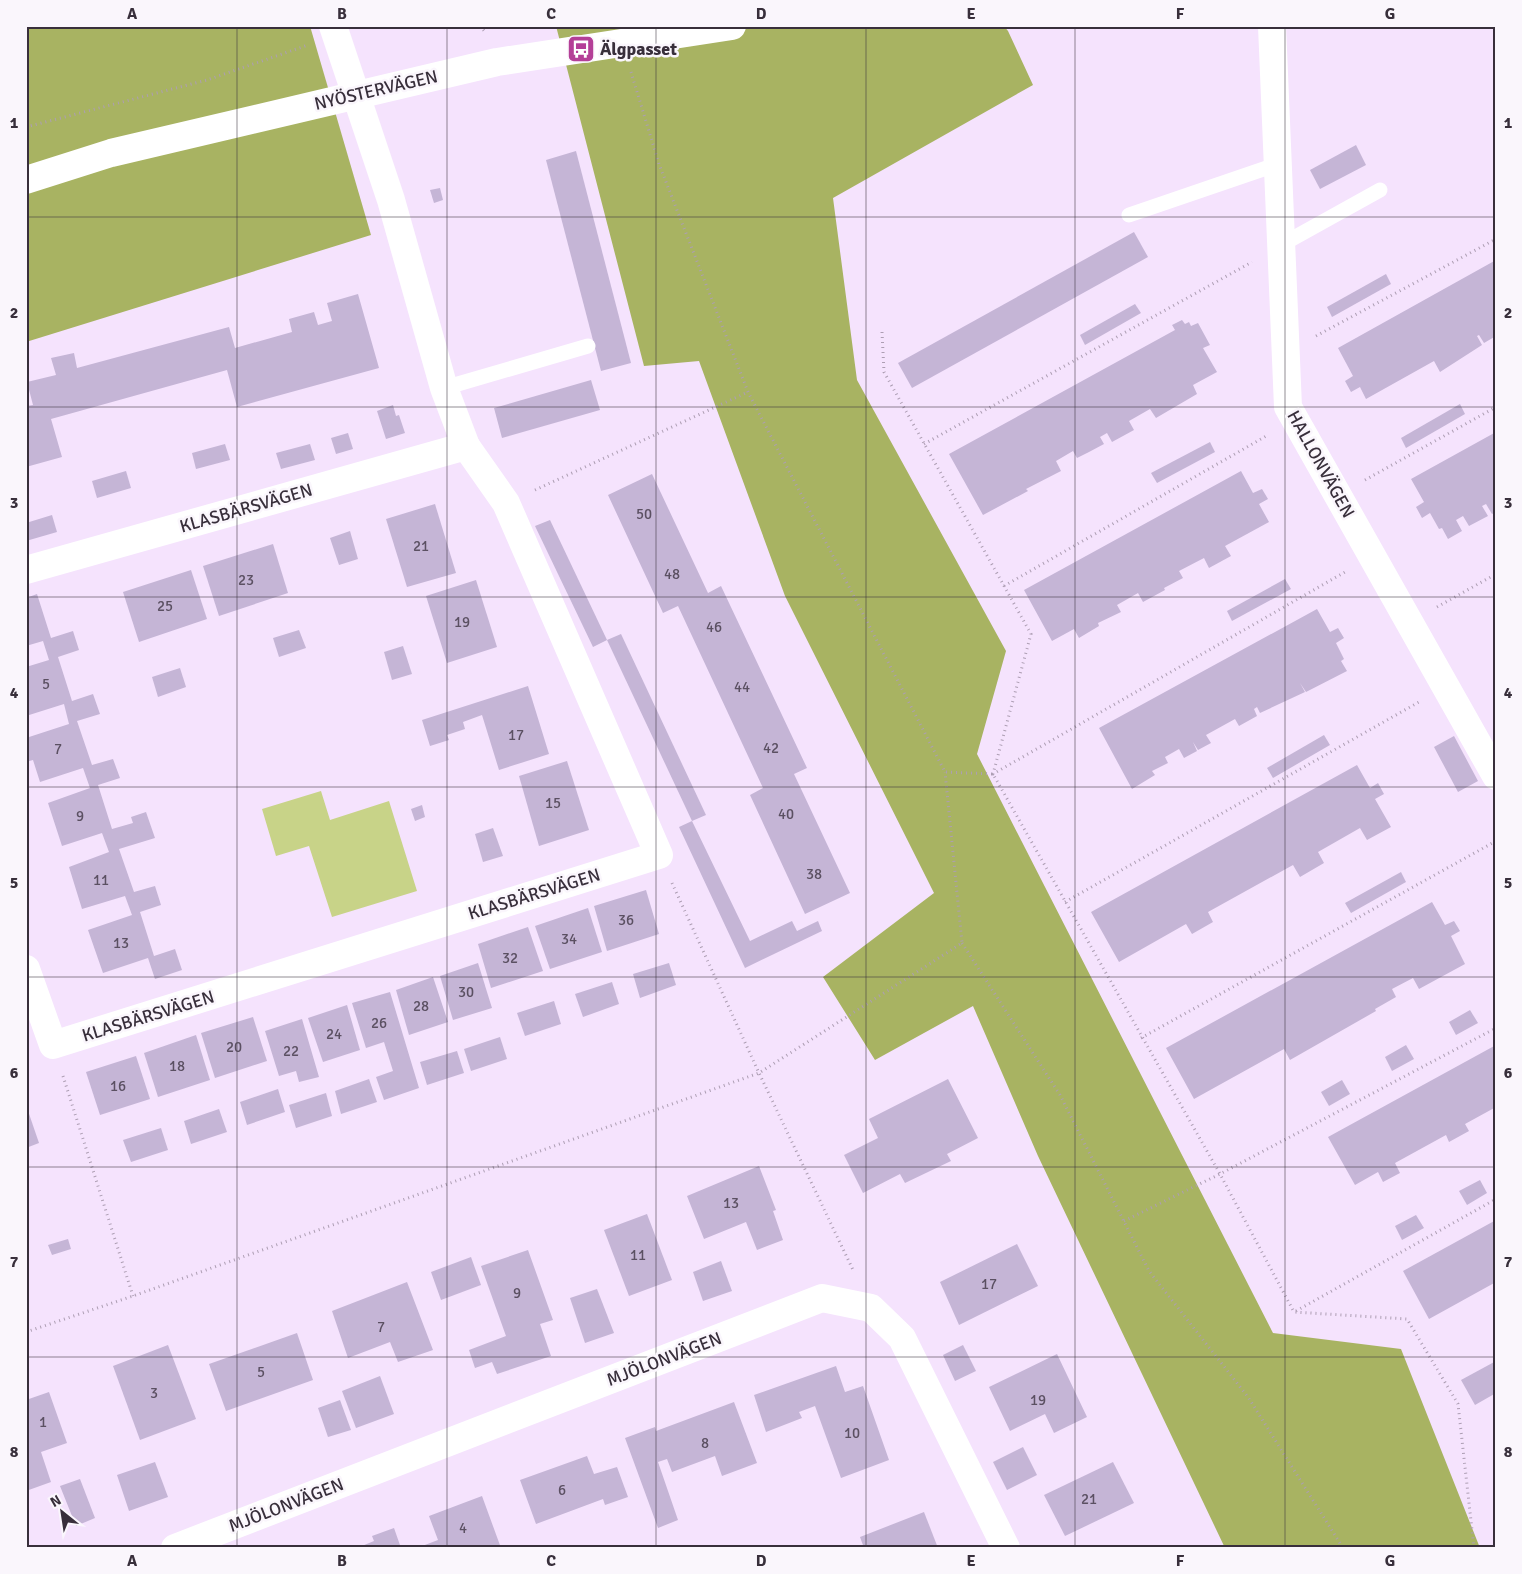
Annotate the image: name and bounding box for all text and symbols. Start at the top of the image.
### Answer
text: A [127,4,138,24]
text: B [337,4,347,24]
text: C [546,4,556,24]
text: D [756,4,767,24]
text: E [966,4,976,24]
text: F [1176,4,1185,24]
text: G [1385,4,1395,24]
bus stop icon: Älgpasset [566,34,596,64]
place label: Älgpasset [600,38,677,60]
street label: NYÖSTERVÄGEN [312,65,440,115]
text: 1 [10,113,19,133]
text: 1 [1504,113,1513,133]
text: 2 [10,303,18,323]
text: 2 [1504,303,1512,323]
street label: HALLONVÄGEN [1282,406,1360,522]
street label: KLASBÄRSVÄGEN [177,479,315,537]
text: 3 [10,493,18,513]
text: 3 [1504,493,1512,513]
house number: 50 [636,505,652,523]
house number: 21 [413,537,429,555]
house number: 48 [664,565,680,583]
house number: 23 [238,571,254,589]
house number: 25 [157,597,173,615]
house number: 19 [454,613,470,631]
house number: 46 [706,618,722,636]
house number: 5 [42,675,50,693]
house number: 44 [734,678,750,696]
text: 4 [10,683,19,703]
text: 4 [1504,683,1513,703]
house number: 17 [508,726,524,744]
house number: 42 [763,739,779,757]
house number: 7 [54,740,62,758]
house number: 15 [545,794,561,812]
house number: 40 [778,805,794,823]
house number: 9 [76,807,84,825]
street label: KLASBÄRSVÄGEN [465,863,603,925]
house number: 38 [806,865,822,883]
house number: 11 [93,871,109,889]
text: 5 [10,873,18,893]
text: 5 [1504,873,1512,893]
house number: 36 [618,911,634,929]
house number: 34 [561,930,577,948]
house number: 13 [113,934,129,952]
house number: 32 [502,949,518,967]
house number: 30 [458,983,474,1001]
street label: KLASBÄRSVÄGEN [79,985,217,1047]
house number: 28 [413,997,429,1015]
house number: 26 [371,1014,387,1032]
house number: 24 [326,1025,342,1043]
house number: 20 [226,1038,242,1056]
house number: 22 [283,1042,299,1060]
house number: 18 [169,1057,185,1075]
text: 6 [10,1063,19,1083]
text: 6 [1504,1063,1513,1083]
house number: 16 [110,1077,126,1095]
house number: 13 [723,1194,739,1212]
house number: 11 [630,1246,646,1264]
text: 7 [10,1252,19,1272]
text: 7 [1504,1252,1513,1272]
house number: 17 [981,1275,997,1293]
house number: 9 [513,1284,521,1302]
house number: 7 [377,1318,385,1336]
street label: MJÖLONVÄGEN [603,1327,725,1391]
house number: 5 [257,1363,265,1381]
house number: 3 [150,1384,158,1402]
house number: 19 [1030,1391,1046,1409]
house number: 1 [39,1413,47,1431]
house number: 10 [844,1424,860,1442]
house number: 8 [701,1434,709,1452]
text: 8 [10,1442,19,1462]
text: 8 [1504,1442,1513,1462]
street label: MJÖLONVÄGEN [225,1473,347,1537]
house number: 6 [558,1481,566,1499]
north arrow [38,1486,88,1536]
house number: 21 [1081,1490,1097,1508]
text: N [47,1491,64,1511]
house number: 4 [459,1519,467,1537]
text: A [127,1551,138,1571]
text: B [337,1551,347,1571]
text: C [546,1551,556,1571]
text: D [756,1551,767,1571]
text: E [966,1551,976,1571]
text: F [1176,1551,1185,1571]
text: G [1385,1551,1395,1571]

